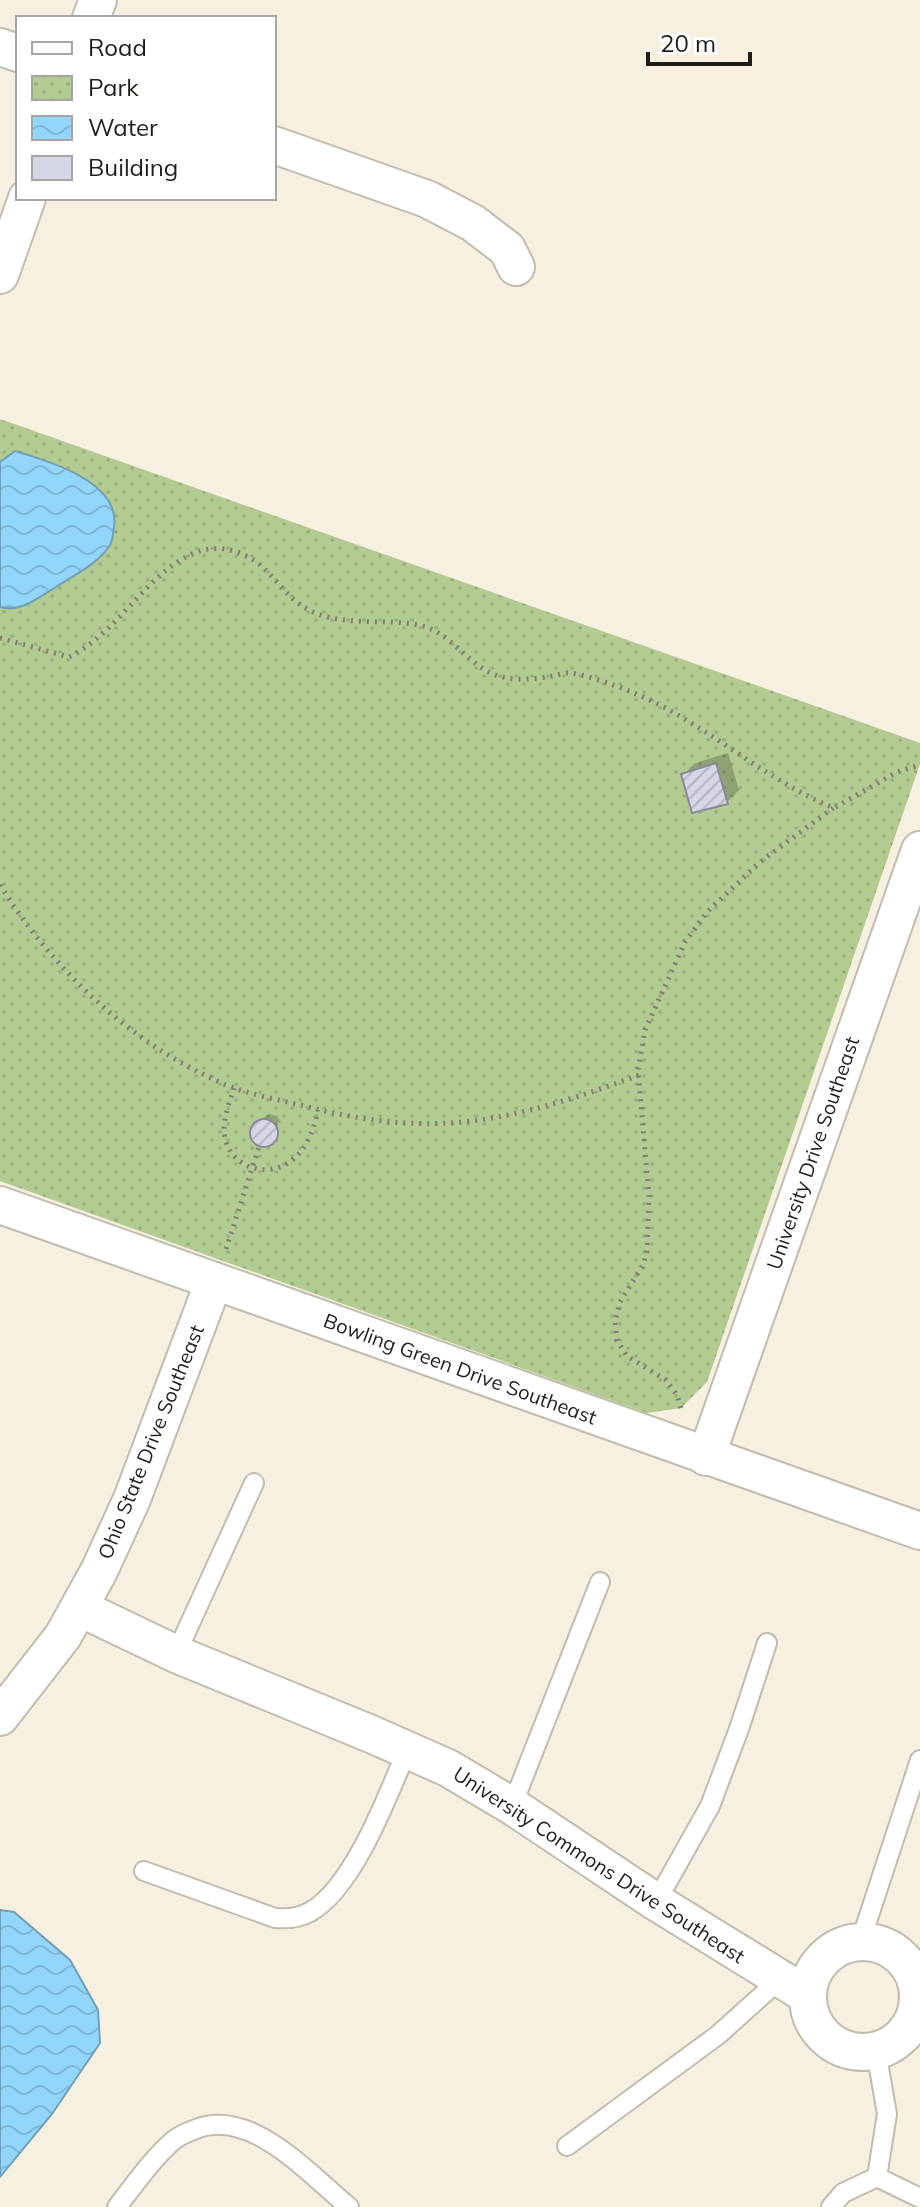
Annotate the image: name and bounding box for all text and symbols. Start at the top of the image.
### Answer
legend [16,16,276,200]
scale bar [648,16,750,66]
text: 20 m [660,28,716,58]
text: Road [88,32,147,62]
text: Park [88,72,139,102]
text: Water [88,112,158,142]
text: Building [88,152,178,182]
street label: University Drive Southeast [761,1033,864,1273]
street label: Bowling Green Drive Southeast [320,1307,600,1430]
street label: Ohio State Drive Southeast [92,1321,209,1563]
street label: University Commons Drive Southeast [449,1761,750,1968]

